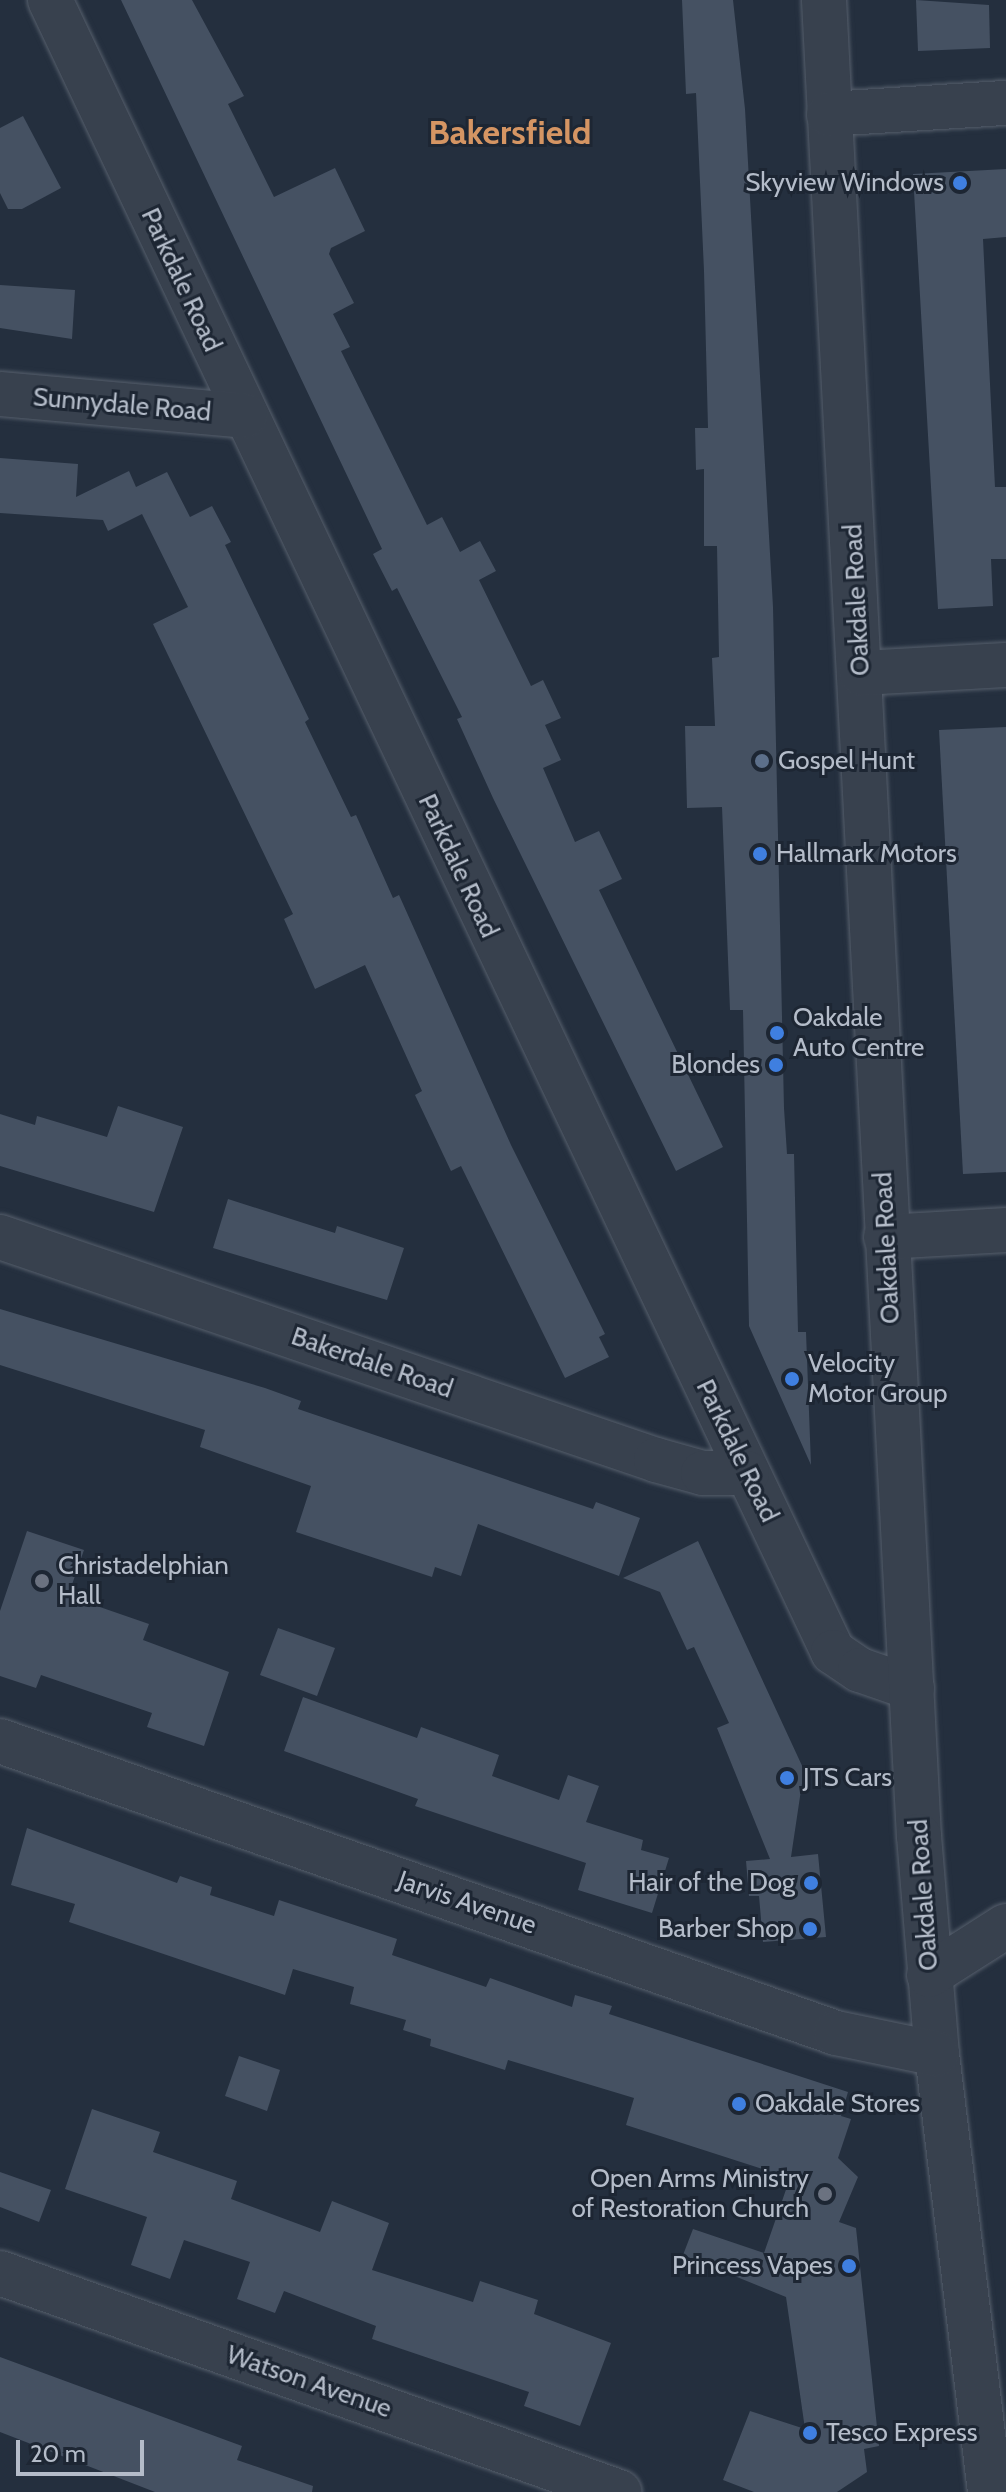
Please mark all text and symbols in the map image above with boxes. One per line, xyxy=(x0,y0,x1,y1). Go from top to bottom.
district label: Bakersfield xyxy=(429,113,591,153)
place label: Skyview Windows xyxy=(745,167,944,199)
marker: Skyview Windows xyxy=(951,174,969,192)
street label: Parkdale Road xyxy=(134,203,228,357)
street label: Sunnydale Road xyxy=(32,382,212,428)
street label: Oakdale Road xyxy=(837,523,877,677)
place label: Gospel Hunt xyxy=(778,745,915,777)
marker: Gospel Hunt xyxy=(753,752,771,770)
street label: Parkdale Road xyxy=(411,789,505,943)
place label: Hallmark Motors xyxy=(776,838,957,870)
marker: Hallmark Motors xyxy=(751,845,769,863)
place label: Oakdale Auto Centre xyxy=(793,1002,924,1064)
marker: Oakdale Auto Centre xyxy=(768,1024,786,1042)
place label: Blondes xyxy=(671,1049,760,1081)
marker: Blondes xyxy=(767,1056,785,1074)
street label: Oakdale Road xyxy=(867,1171,907,1325)
street label: Bakerdale Road xyxy=(287,1321,457,1405)
place label: Velocity Motor Group xyxy=(808,1348,948,1410)
marker: Velocity Motor Group xyxy=(783,1370,801,1388)
street label: Parkdale Road xyxy=(689,1375,785,1527)
place label: Christadelphian Hall xyxy=(58,1550,229,1612)
marker: Christadelphian Hall xyxy=(33,1572,51,1590)
place label: JTS Cars xyxy=(803,1762,892,1794)
marker: JTS Cars xyxy=(778,1769,796,1787)
street label: Oakdale Road xyxy=(903,1818,945,1972)
street label: Jarvis Avenue xyxy=(394,1865,540,1941)
place label: Hair of the Dog xyxy=(628,1867,795,1899)
marker: Hair of the Dog xyxy=(802,1874,820,1892)
place label: Barber Shop xyxy=(658,1913,794,1945)
marker: Barber Shop xyxy=(801,1920,819,1938)
place label: Oakdale Stores xyxy=(755,2088,920,2120)
marker: Oakdale Stores xyxy=(730,2095,748,2113)
place label: Open Arms Ministry of Restoration Church xyxy=(571,2163,809,2224)
marker: Open Arms Ministry of Restoration Church xyxy=(816,2185,834,2203)
place label: Princess Vapes xyxy=(672,2250,833,2282)
marker: Princess Vapes xyxy=(840,2257,858,2275)
street label: Watson Avenue xyxy=(222,2339,396,2425)
place label: Tesco Express xyxy=(826,2417,978,2449)
scale bar xyxy=(20,2424,148,2474)
marker: Tesco Express xyxy=(801,2424,819,2442)
text: 20 m xyxy=(30,2439,86,2468)

